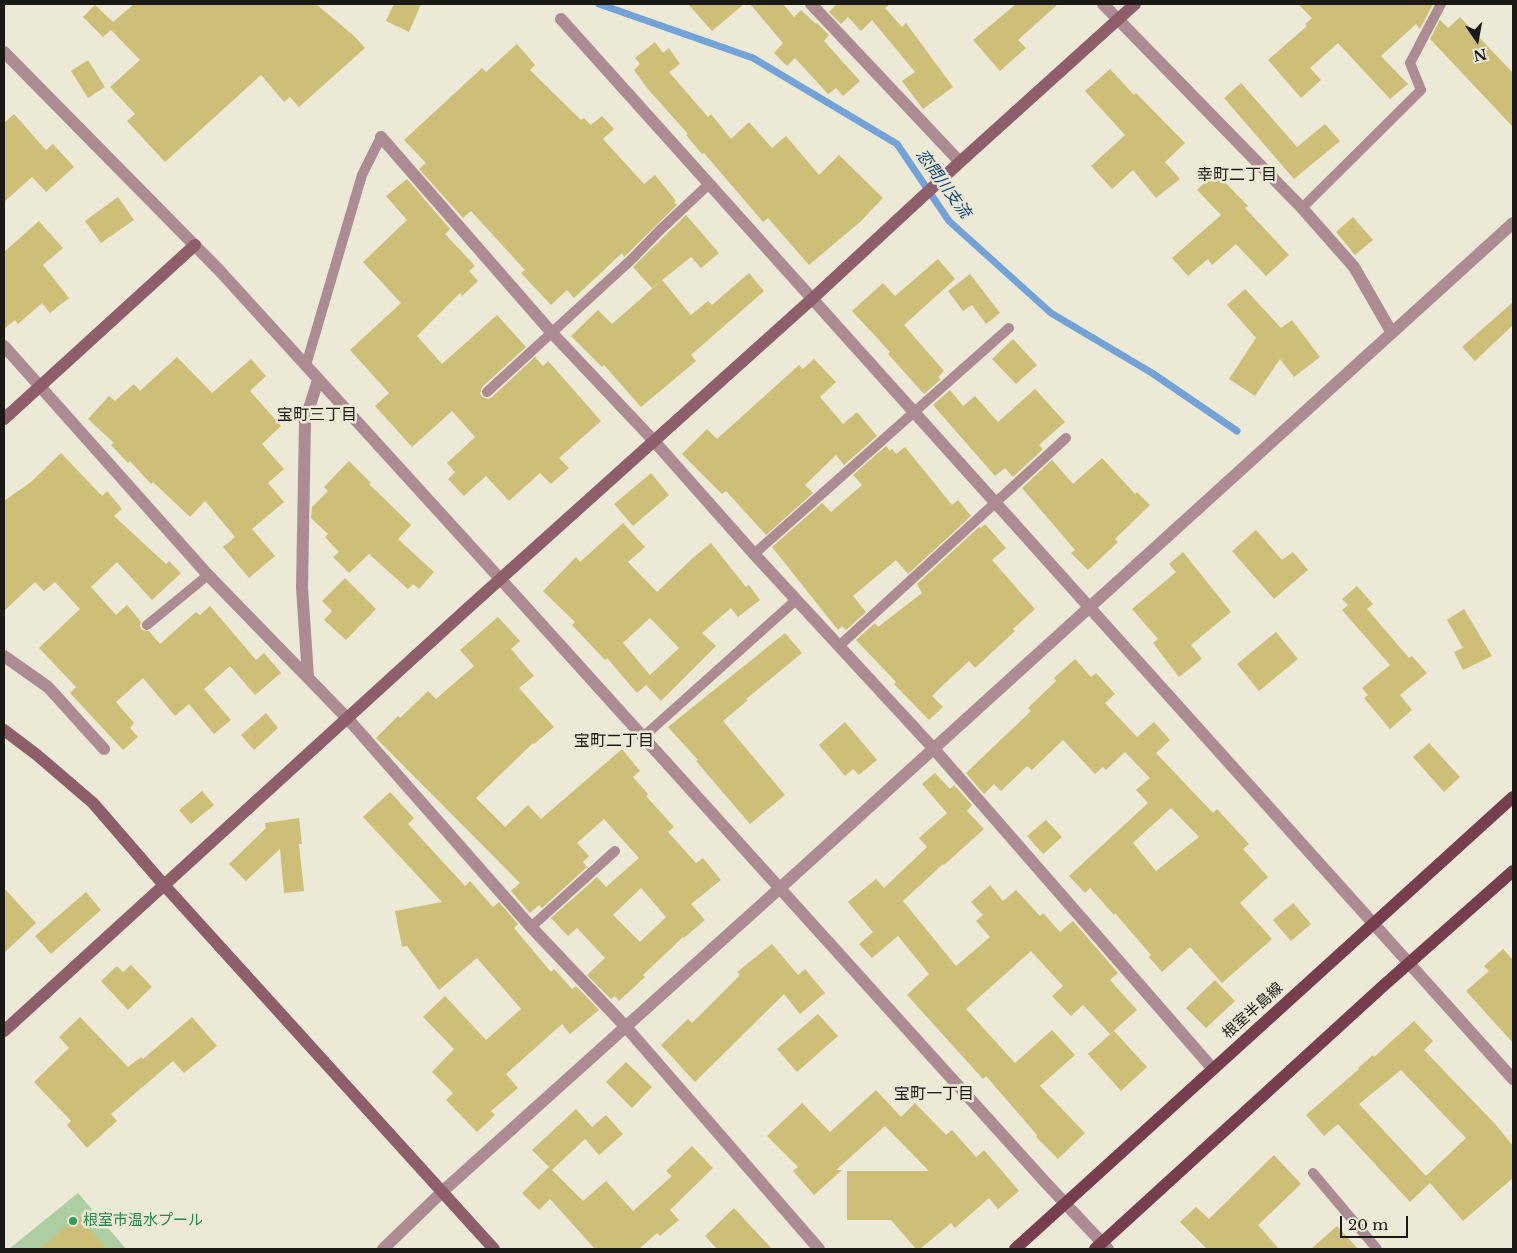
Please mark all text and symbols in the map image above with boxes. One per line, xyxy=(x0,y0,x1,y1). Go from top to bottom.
north arrow xyxy=(1452,15,1502,65)
text: N xyxy=(1472,44,1488,65)
water label: 恋問川支流 xyxy=(912,146,974,222)
district label: 幸町二丁目 xyxy=(1197,165,1277,185)
district label: 宝町三丁目 xyxy=(277,405,357,425)
district label: 宝町二丁目 xyxy=(574,731,654,751)
street label: 根室半島線 xyxy=(1219,979,1287,1043)
district label: 宝町一丁目 xyxy=(894,1084,974,1104)
scale bar xyxy=(1342,1206,1410,1238)
place label: 根室市温水プール xyxy=(83,1212,203,1230)
marker: 根室市温水プール xyxy=(67,1215,79,1227)
text: 20 m xyxy=(1348,1215,1388,1234)

